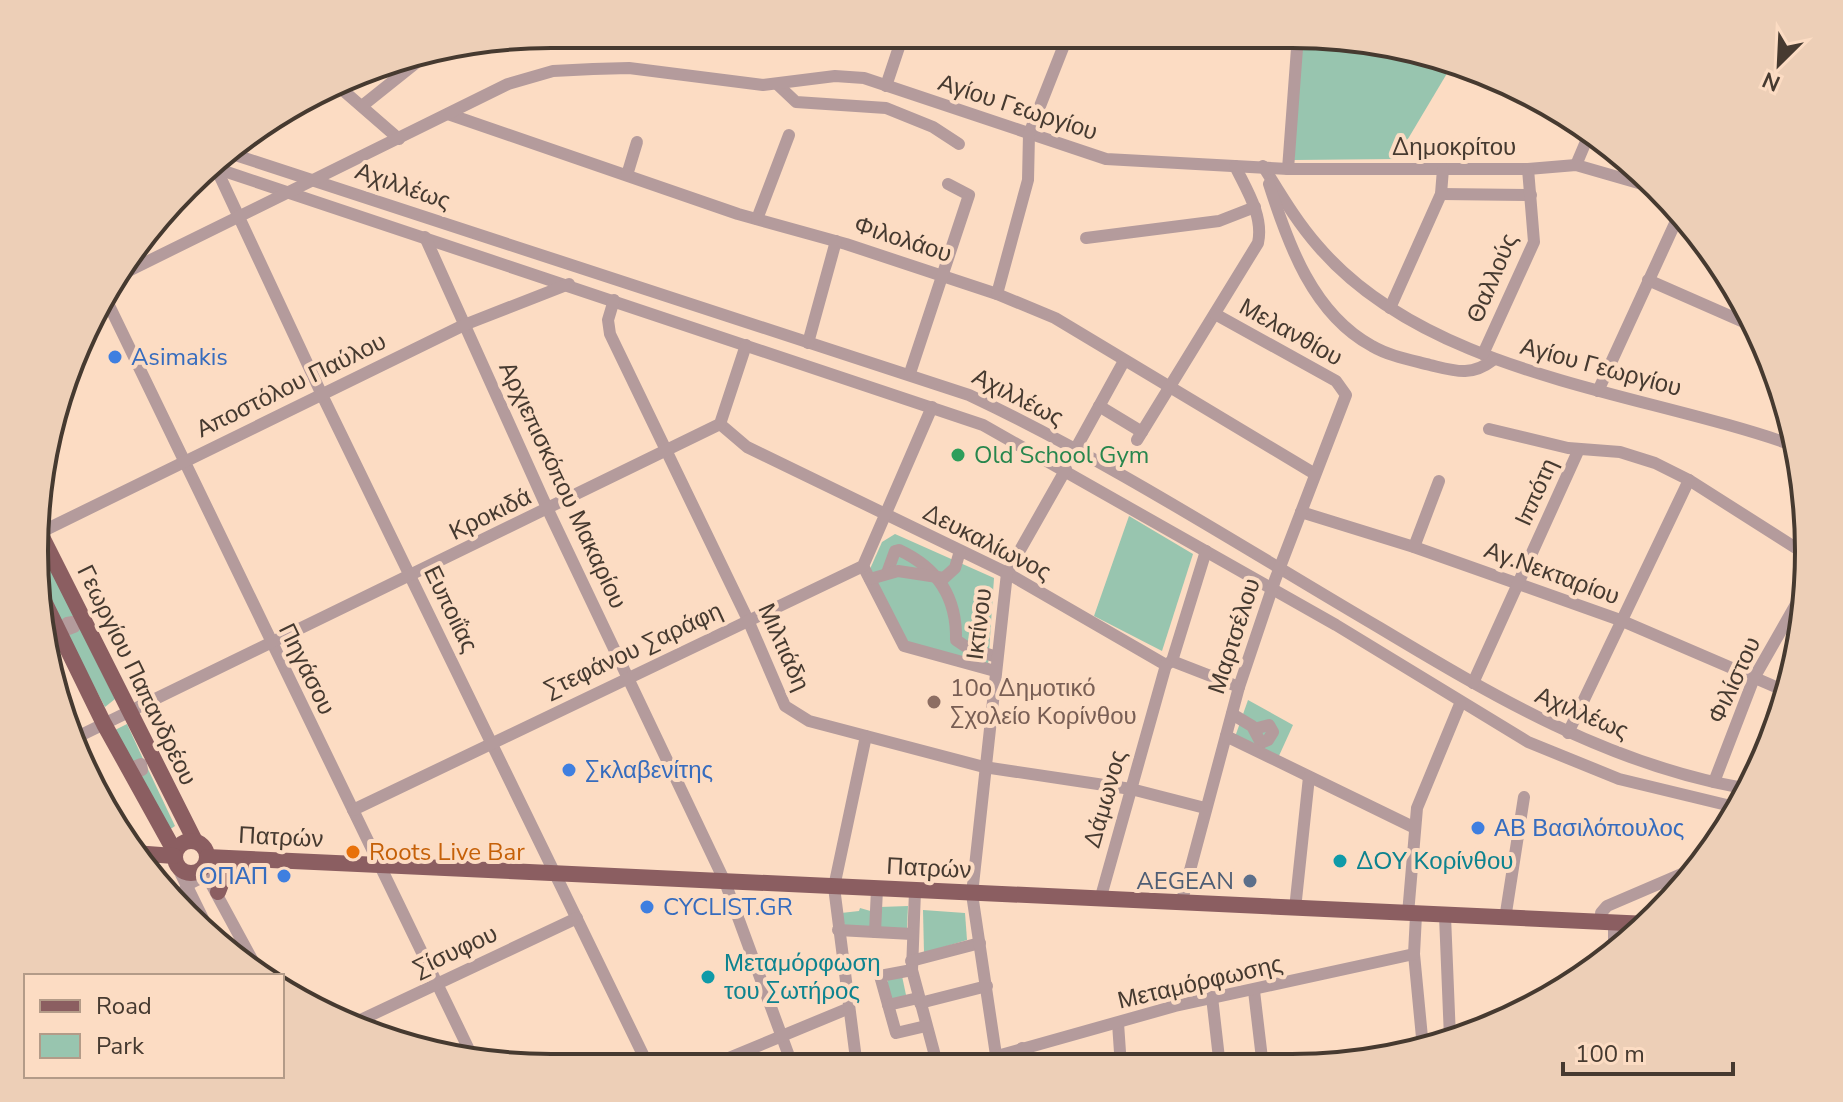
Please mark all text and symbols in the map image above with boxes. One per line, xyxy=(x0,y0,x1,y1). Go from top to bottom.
north arrow xyxy=(1739,24,1819,104)
text: N xyxy=(1758,64,1785,98)
street label: Αγίου Γεωργίου xyxy=(934,66,1102,148)
street label: Δημοκρίτου xyxy=(1392,131,1516,163)
street label: Αχιλλέως xyxy=(351,155,455,217)
street label: Φιλολάου xyxy=(850,208,956,270)
street label: Θαλλούς xyxy=(1459,228,1525,328)
street label: Μελανθίου xyxy=(1234,291,1348,373)
street label: Αποστόλου Παύλου xyxy=(191,325,391,445)
street label: Αγίου Γεωργίου xyxy=(1517,330,1685,404)
place label: Asimakis xyxy=(131,341,228,373)
marker: Asimakis xyxy=(106,348,124,366)
street label: Αρχιεπισκόπου Μακαρίου xyxy=(492,356,634,614)
street label: Αχιλλέως xyxy=(967,360,1069,434)
place label: Old School Gym xyxy=(974,439,1149,471)
marker: Old School Gym xyxy=(949,446,967,464)
street label: Ιππότη xyxy=(1507,453,1565,531)
street label: Κροκιδά xyxy=(444,480,536,548)
street label: Δευκαλίωνος xyxy=(917,496,1057,588)
street label: Αγ.Νεκταρίου xyxy=(1480,534,1624,612)
street label: Γεωργίου Παπανδρέου xyxy=(70,559,204,791)
street label: Ευποιΐας xyxy=(416,560,486,658)
street label: Μαρτσέλου xyxy=(1200,574,1268,698)
street label: Ικτίνου xyxy=(959,586,999,662)
street label: Στεφάνου Σαράφη xyxy=(539,595,727,705)
street label: Μιλτιάδη xyxy=(751,598,817,696)
street label: Πηγάσου xyxy=(271,618,343,720)
street label: Φιλίστου xyxy=(1700,631,1768,729)
place label: 10ο Δημοτικό Σχολείο Κορίνθου xyxy=(950,672,1137,732)
street label: Αχιλλέως xyxy=(1530,679,1634,747)
marker: 10ο Δημοτικό Σχολείο Κορίνθου xyxy=(925,693,943,711)
street label: Δάμωνος xyxy=(1076,746,1134,852)
place label: Σκλαβενίτης xyxy=(585,754,713,786)
marker: Σκλαβενίτης xyxy=(560,761,578,779)
place label: ΑΒ Βασιλόπουλος xyxy=(1494,812,1684,844)
street label: Πατρών xyxy=(238,819,324,855)
marker: ΑΒ Βασιλόπουλος xyxy=(1469,819,1487,837)
place label: Roots Live Bar xyxy=(369,836,525,868)
marker: Roots Live Bar xyxy=(344,843,362,861)
place label: ΔΟΥ Κορίνθου xyxy=(1356,845,1513,877)
street label: Πατρών xyxy=(886,850,972,886)
marker: ΔΟΥ Κορίνθου xyxy=(1331,852,1349,870)
place label: ΟΠΑΠ xyxy=(199,860,268,892)
place label: AEGEAN xyxy=(1136,865,1234,897)
marker: ΟΠΑΠ xyxy=(275,867,293,885)
marker: AEGEAN xyxy=(1241,872,1259,890)
place label: CYCLIST.GR xyxy=(663,891,793,923)
marker: CYCLIST.GR xyxy=(638,898,656,916)
street label: Σίσυφου xyxy=(408,918,502,984)
place label: Μεταμόρφωση του Σωτήρος xyxy=(724,947,881,1007)
street label: Μεταμόρφωσης xyxy=(1114,947,1286,1017)
marker: Μεταμόρφωση του Σωτήρος xyxy=(699,968,717,986)
legend xyxy=(24,974,284,1078)
text: Road xyxy=(96,990,152,1022)
scale bar xyxy=(1563,1026,1733,1076)
text: Park xyxy=(96,1030,145,1062)
text: 100 m xyxy=(1575,1038,1645,1070)

